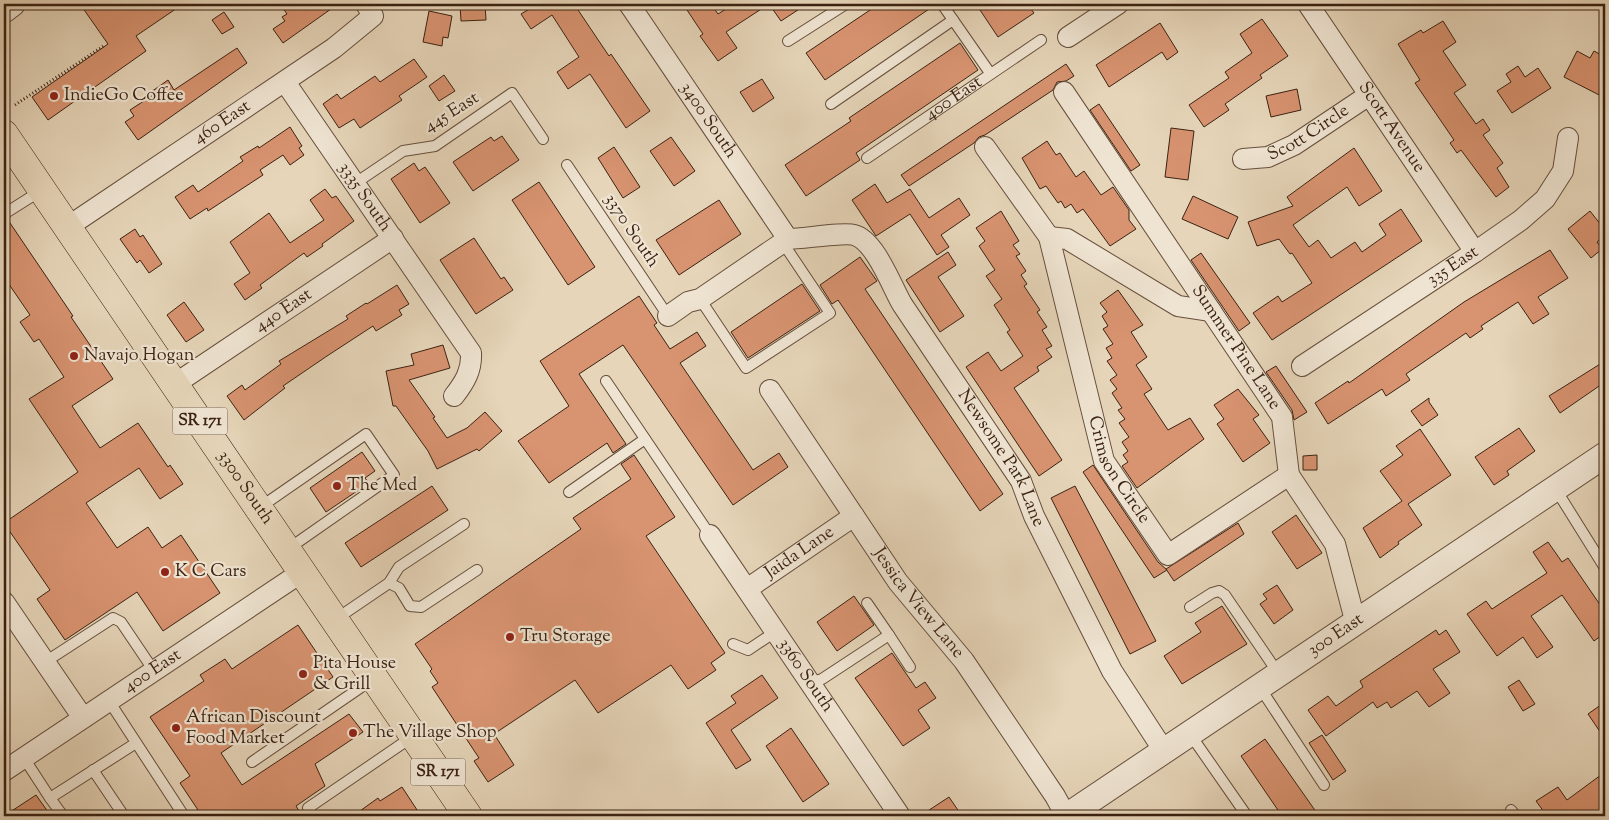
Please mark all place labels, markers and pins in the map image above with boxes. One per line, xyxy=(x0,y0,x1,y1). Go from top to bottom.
place label: IndieGo Coffee xyxy=(64,83,184,109)
marker: IndieGo Coffee xyxy=(48,90,60,102)
place label: Navajo Hogan xyxy=(84,343,195,369)
marker: Navajo Hogan xyxy=(68,350,80,362)
place label: The Med xyxy=(347,473,417,499)
marker: The Med xyxy=(331,480,343,492)
place label: K C Cars xyxy=(175,559,246,585)
marker: K C Cars xyxy=(159,566,171,578)
place label: Tru Storage xyxy=(520,624,611,650)
marker: Tru Storage xyxy=(504,631,516,643)
place label: Pita House & Grill xyxy=(313,651,396,698)
marker: Pita House & Grill xyxy=(297,668,309,680)
place label: African Discount Food Market xyxy=(186,705,321,752)
place label: The Village Shop xyxy=(363,720,497,746)
marker: African Discount Food Market xyxy=(170,722,182,734)
marker: The Village Shop xyxy=(347,727,359,739)

